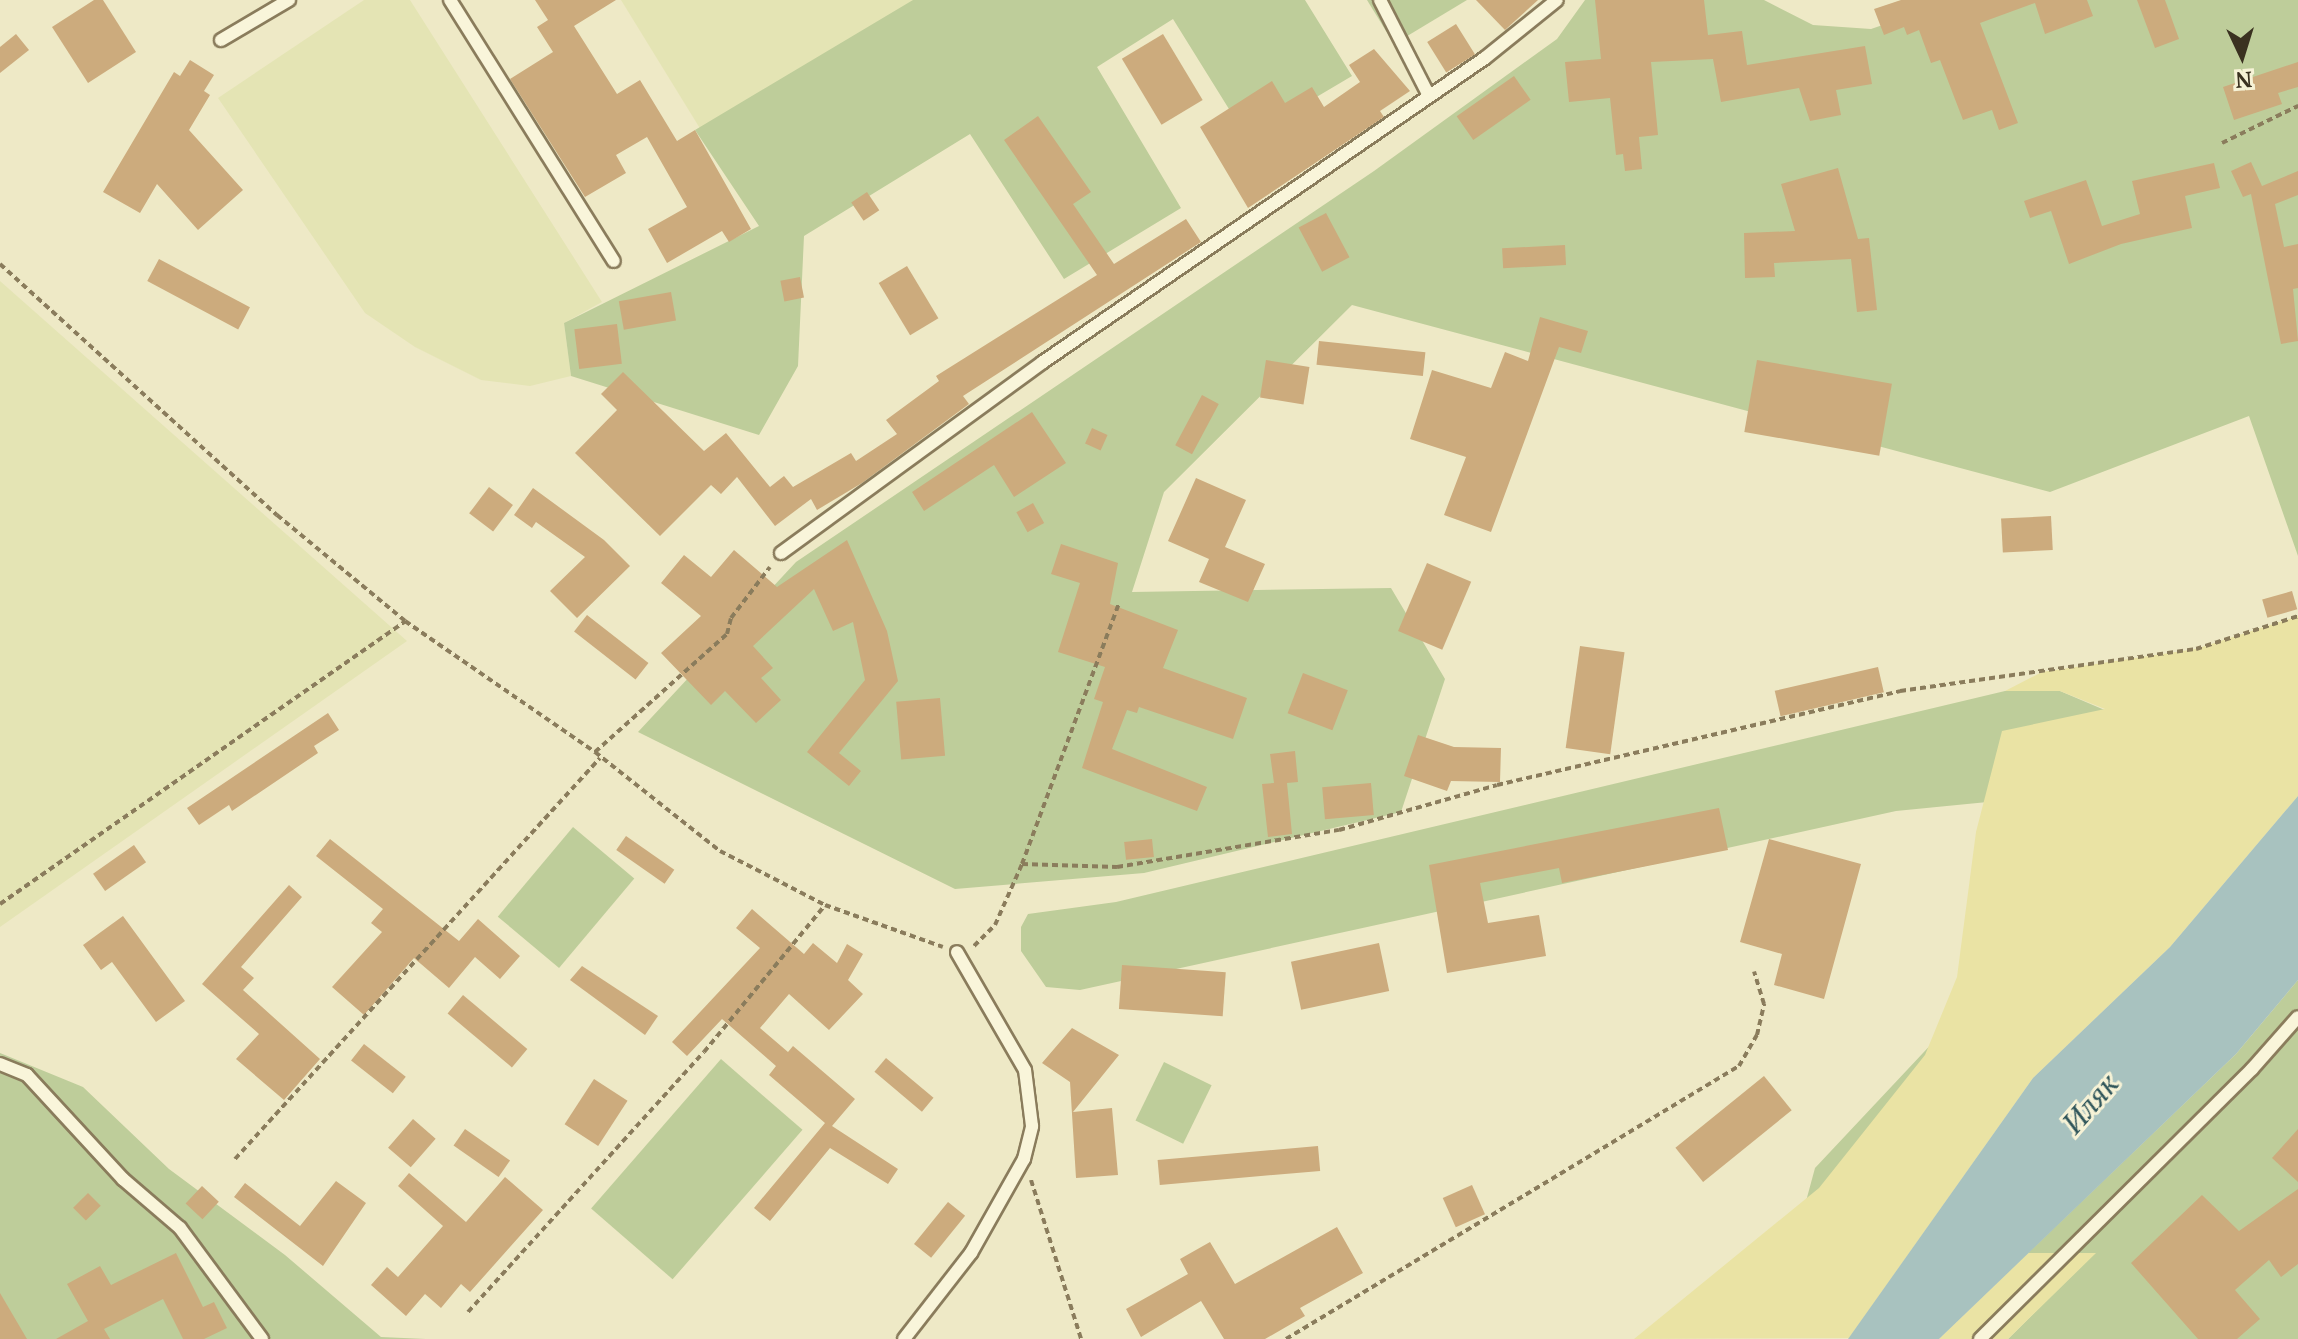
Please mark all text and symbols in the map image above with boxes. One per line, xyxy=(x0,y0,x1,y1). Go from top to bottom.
north arrow xyxy=(2202,16,2282,96)
text: N xyxy=(2234,65,2253,95)
water label: Иляк xyxy=(2054,1066,2126,1140)

